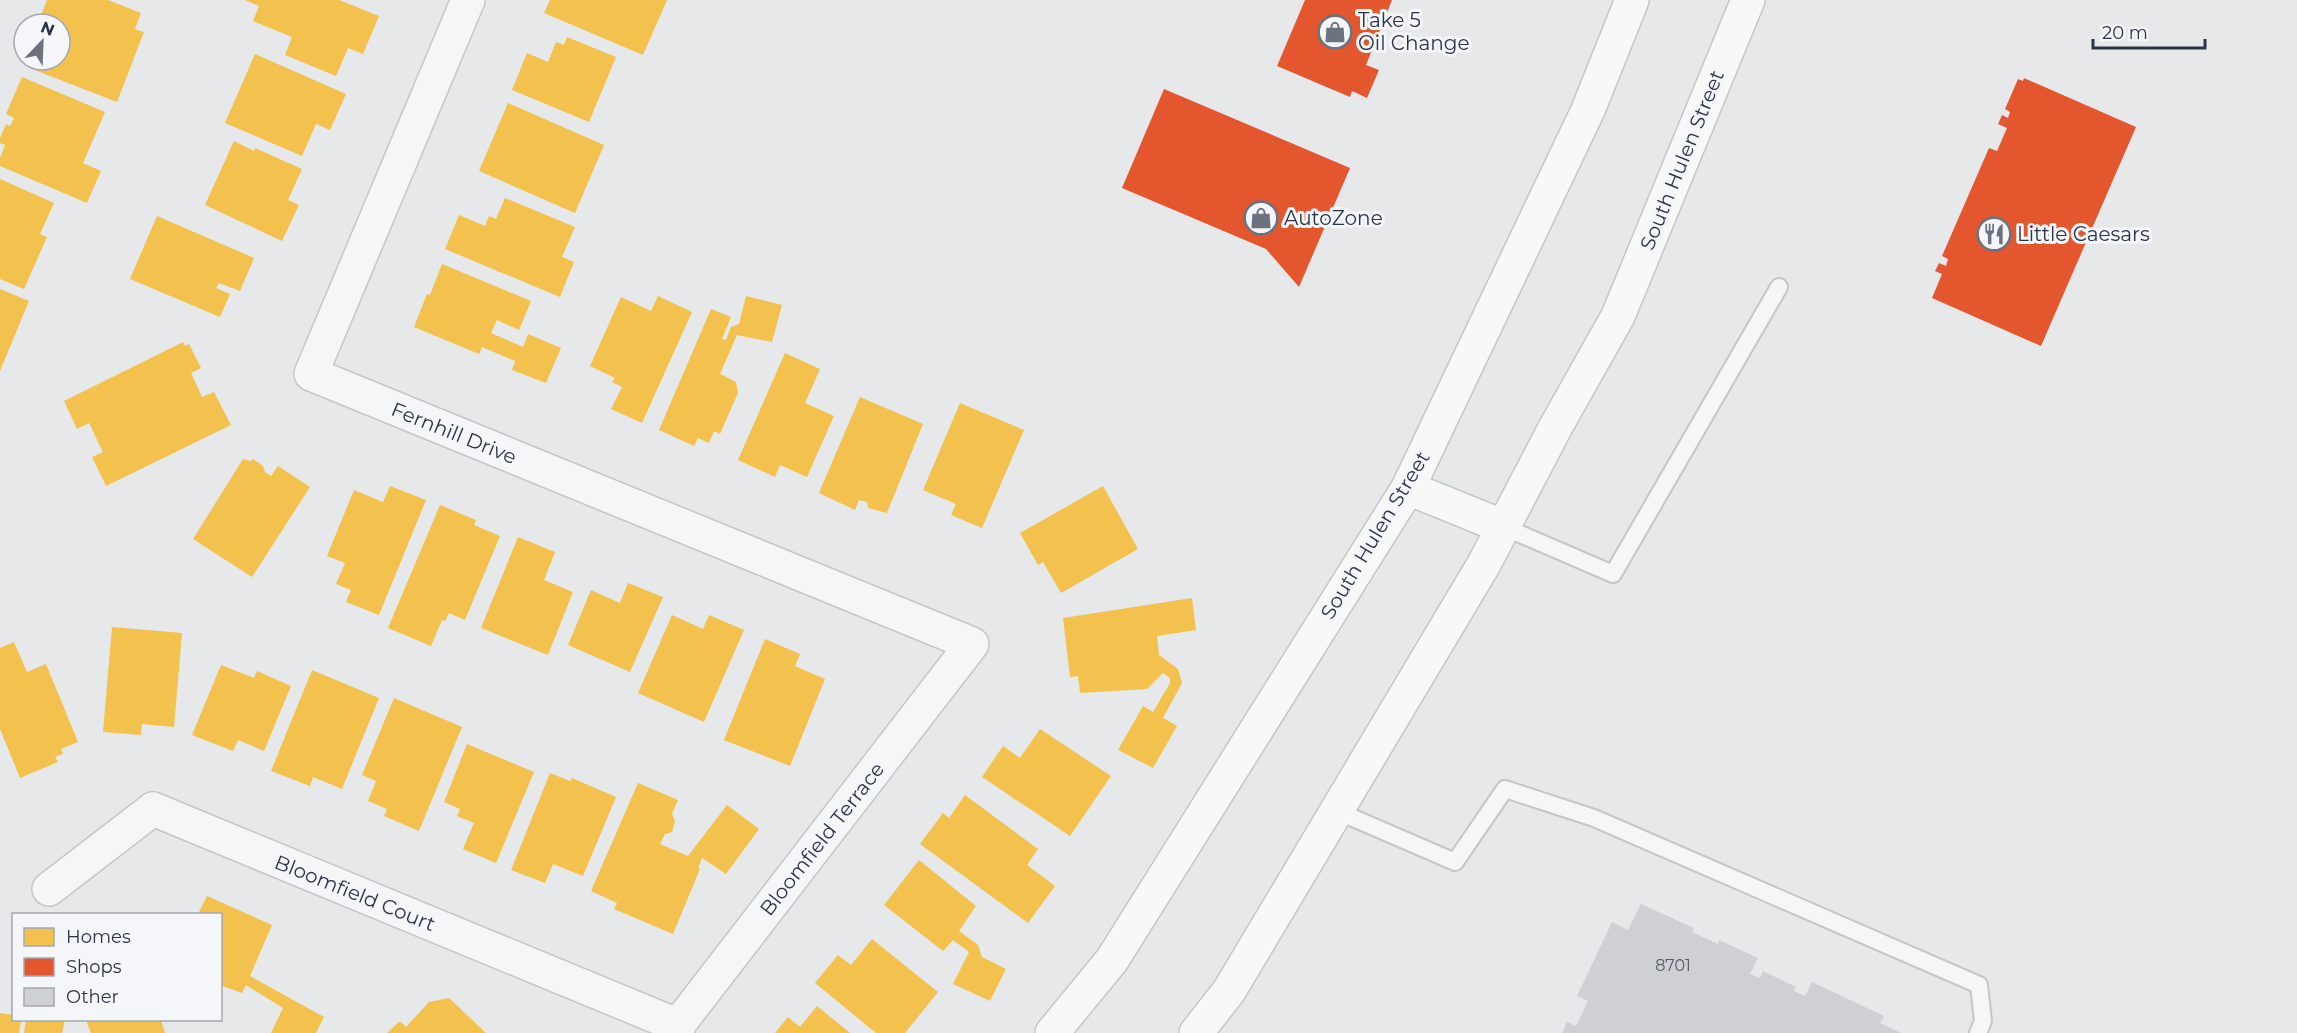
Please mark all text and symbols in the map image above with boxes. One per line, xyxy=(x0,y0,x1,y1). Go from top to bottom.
place label: Take 5 Oil Change xyxy=(1358,8,1470,55)
north arrow xyxy=(12,12,72,72)
scale bar xyxy=(2093,12,2206,50)
shop icon: Take 5 Oil Change xyxy=(1317,14,1353,50)
text: N xyxy=(38,17,57,40)
text: 20 m xyxy=(2102,22,2148,44)
street label: South Hulen Street xyxy=(1635,67,1729,253)
shop icon: AutoZone xyxy=(1243,200,1279,236)
place label: AutoZone xyxy=(1284,206,1383,230)
restaurant icon: Little Caesars xyxy=(1976,216,2012,252)
place label: Little Caesars xyxy=(2017,222,2150,246)
street label: Fernhill Drive xyxy=(388,397,520,469)
street label: South Hulen Street xyxy=(1315,447,1435,623)
street label: Bloomfield Terrace xyxy=(755,758,889,920)
street label: Bloomfield Court xyxy=(271,850,439,936)
legend xyxy=(12,913,222,1021)
text: Homes xyxy=(66,926,131,948)
text: Shops xyxy=(66,956,122,978)
house number: 8701 xyxy=(1655,956,1691,975)
text: Other xyxy=(66,986,119,1008)

